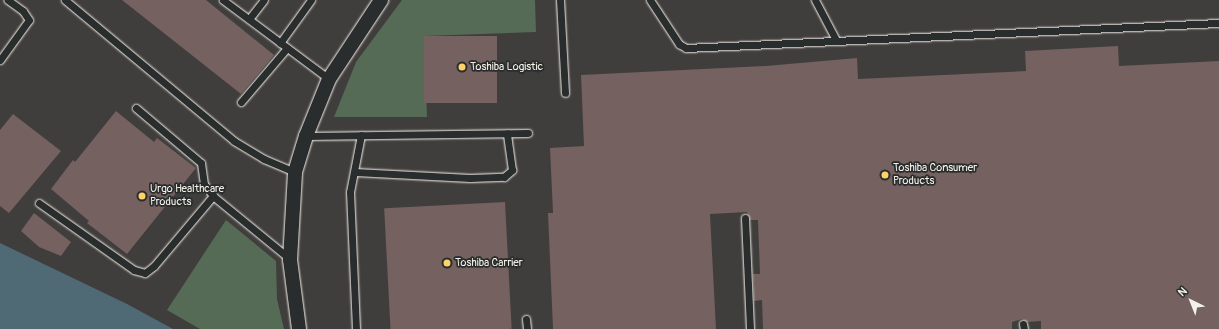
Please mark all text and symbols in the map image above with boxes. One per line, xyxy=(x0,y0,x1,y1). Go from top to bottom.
place label: Toshiba Logistic xyxy=(470,60,543,74)
marker: Toshiba Logistic xyxy=(457,62,467,72)
place label: Toshiba Consumer Products xyxy=(893,162,977,188)
marker: Toshiba Consumer Products xyxy=(880,170,890,180)
place label: Urgo Healthcare Products xyxy=(150,183,224,209)
marker: Urgo Healthcare Products xyxy=(137,191,147,201)
place label: Toshiba Carrier xyxy=(455,256,523,270)
marker: Toshiba Carrier xyxy=(442,258,452,268)
north arrow xyxy=(1171,281,1211,321)
text: N xyxy=(1175,285,1190,299)

